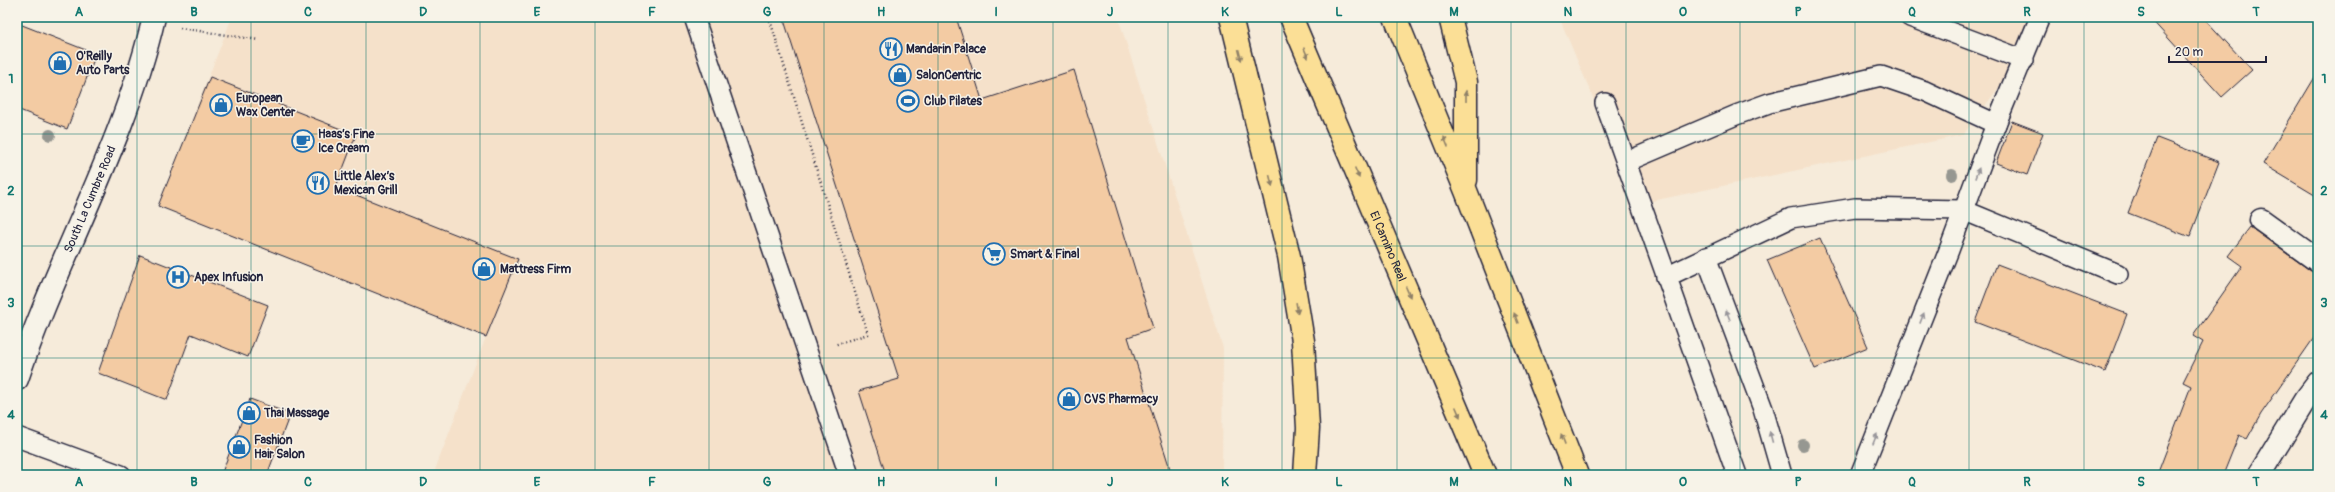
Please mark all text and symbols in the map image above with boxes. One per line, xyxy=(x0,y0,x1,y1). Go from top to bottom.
text: A xyxy=(75,4,84,20)
text: B xyxy=(190,4,198,20)
text: C xyxy=(304,4,312,20)
text: D xyxy=(419,4,427,20)
text: E xyxy=(534,4,541,20)
text: F xyxy=(648,4,656,20)
text: G xyxy=(763,4,772,20)
text: H xyxy=(877,4,885,20)
text: I xyxy=(994,4,998,20)
text: J xyxy=(1107,4,1113,20)
text: K xyxy=(1221,4,1229,20)
text: L xyxy=(1335,4,1343,20)
text: M xyxy=(1449,4,1459,20)
text: N xyxy=(1564,4,1573,20)
text: O xyxy=(1679,4,1688,20)
text: P xyxy=(1794,4,1802,20)
text: Q xyxy=(1908,4,1916,20)
text: R xyxy=(2023,4,2031,20)
text: S xyxy=(2137,4,2145,20)
text: T xyxy=(2251,4,2260,20)
restaurant icon: Mandarin Palace xyxy=(878,36,904,62)
scale bar xyxy=(2169,38,2266,64)
place label: Mandarin Palace xyxy=(906,42,987,57)
text: 20 m xyxy=(2175,45,2204,60)
one-way arrow xyxy=(1304,47,1310,59)
place label: O'Reilly Auto Parts xyxy=(76,49,130,78)
one-way arrow xyxy=(1237,49,1243,61)
shop icon: O'Reilly Auto Parts xyxy=(47,50,73,76)
shop icon: SalonCentric xyxy=(887,62,913,88)
place label: SalonCentric xyxy=(916,68,982,83)
text: 1 xyxy=(8,71,14,87)
text: 1 xyxy=(2321,71,2327,87)
sports icon: Club Pilates xyxy=(895,88,921,114)
one-way arrow xyxy=(1463,89,1469,102)
place label: European Wax Center xyxy=(236,91,296,120)
shop icon: European Wax Center xyxy=(208,92,234,118)
place label: Club Pilates xyxy=(924,94,982,109)
place label: Haas’s Fine Ice Cream xyxy=(318,127,376,156)
cafe icon: Haas’s Fine Ice Cream xyxy=(290,128,316,154)
one-way arrow xyxy=(1443,136,1449,147)
street label: South La Cumbre Road xyxy=(60,143,119,255)
one-way arrow xyxy=(1354,167,1360,178)
one-way arrow xyxy=(1974,167,1980,179)
place label: Little Alex’s Mexican Grill xyxy=(334,169,398,198)
restaurant icon: Little Alex’s Mexican Grill xyxy=(305,170,331,196)
one-way arrow xyxy=(1268,175,1274,187)
text: 2 xyxy=(7,183,15,199)
text: 2 xyxy=(2320,183,2328,199)
street label: El Camino Real xyxy=(1367,209,1410,284)
supermarket icon: Smart & Final xyxy=(981,241,1007,267)
place label: Smart & Final xyxy=(1010,247,1080,262)
shop icon: Mattress Firm xyxy=(471,256,497,282)
place label: Mattress Firm xyxy=(500,262,571,277)
hospital icon: Apex Infusion xyxy=(165,264,191,290)
place label: Apex Infusion xyxy=(194,270,263,285)
one-way arrow xyxy=(1405,287,1411,299)
text: 3 xyxy=(7,295,15,311)
text: 3 xyxy=(2320,295,2328,311)
one-way arrow xyxy=(1294,302,1300,315)
one-way arrow xyxy=(1724,309,1730,321)
one-way arrow xyxy=(1512,311,1518,323)
one-way arrow xyxy=(1920,312,1926,324)
shop icon: CVS Pharmacy xyxy=(1056,386,1082,412)
place label: CVS Pharmacy xyxy=(1084,392,1159,407)
shop icon: Thai Massage xyxy=(236,400,262,426)
place label: Thai Massage xyxy=(263,406,330,421)
text: 4 xyxy=(7,407,15,423)
one-way arrow xyxy=(1455,407,1461,418)
text: 4 xyxy=(2320,407,2328,423)
one-way arrow xyxy=(1768,431,1774,443)
one-way arrow xyxy=(1872,432,1878,444)
place label: Fashion Hair Salon xyxy=(254,433,305,462)
one-way arrow xyxy=(1560,433,1566,444)
shop icon: Fashion Hair Salon xyxy=(226,434,252,460)
text: A xyxy=(75,474,84,490)
text: B xyxy=(190,474,198,490)
text: C xyxy=(304,474,312,490)
text: D xyxy=(419,474,427,490)
text: E xyxy=(534,474,541,490)
text: F xyxy=(648,474,656,490)
text: G xyxy=(763,474,772,490)
text: H xyxy=(877,474,885,490)
text: I xyxy=(994,474,998,490)
text: J xyxy=(1107,474,1113,490)
text: K xyxy=(1221,474,1229,490)
text: L xyxy=(1335,474,1343,490)
text: M xyxy=(1449,474,1459,490)
text: N xyxy=(1564,474,1573,490)
text: O xyxy=(1679,474,1688,490)
text: P xyxy=(1794,474,1802,490)
text: Q xyxy=(1908,474,1916,490)
text: R xyxy=(2023,474,2031,490)
text: S xyxy=(2137,474,2145,490)
text: T xyxy=(2251,474,2260,490)

